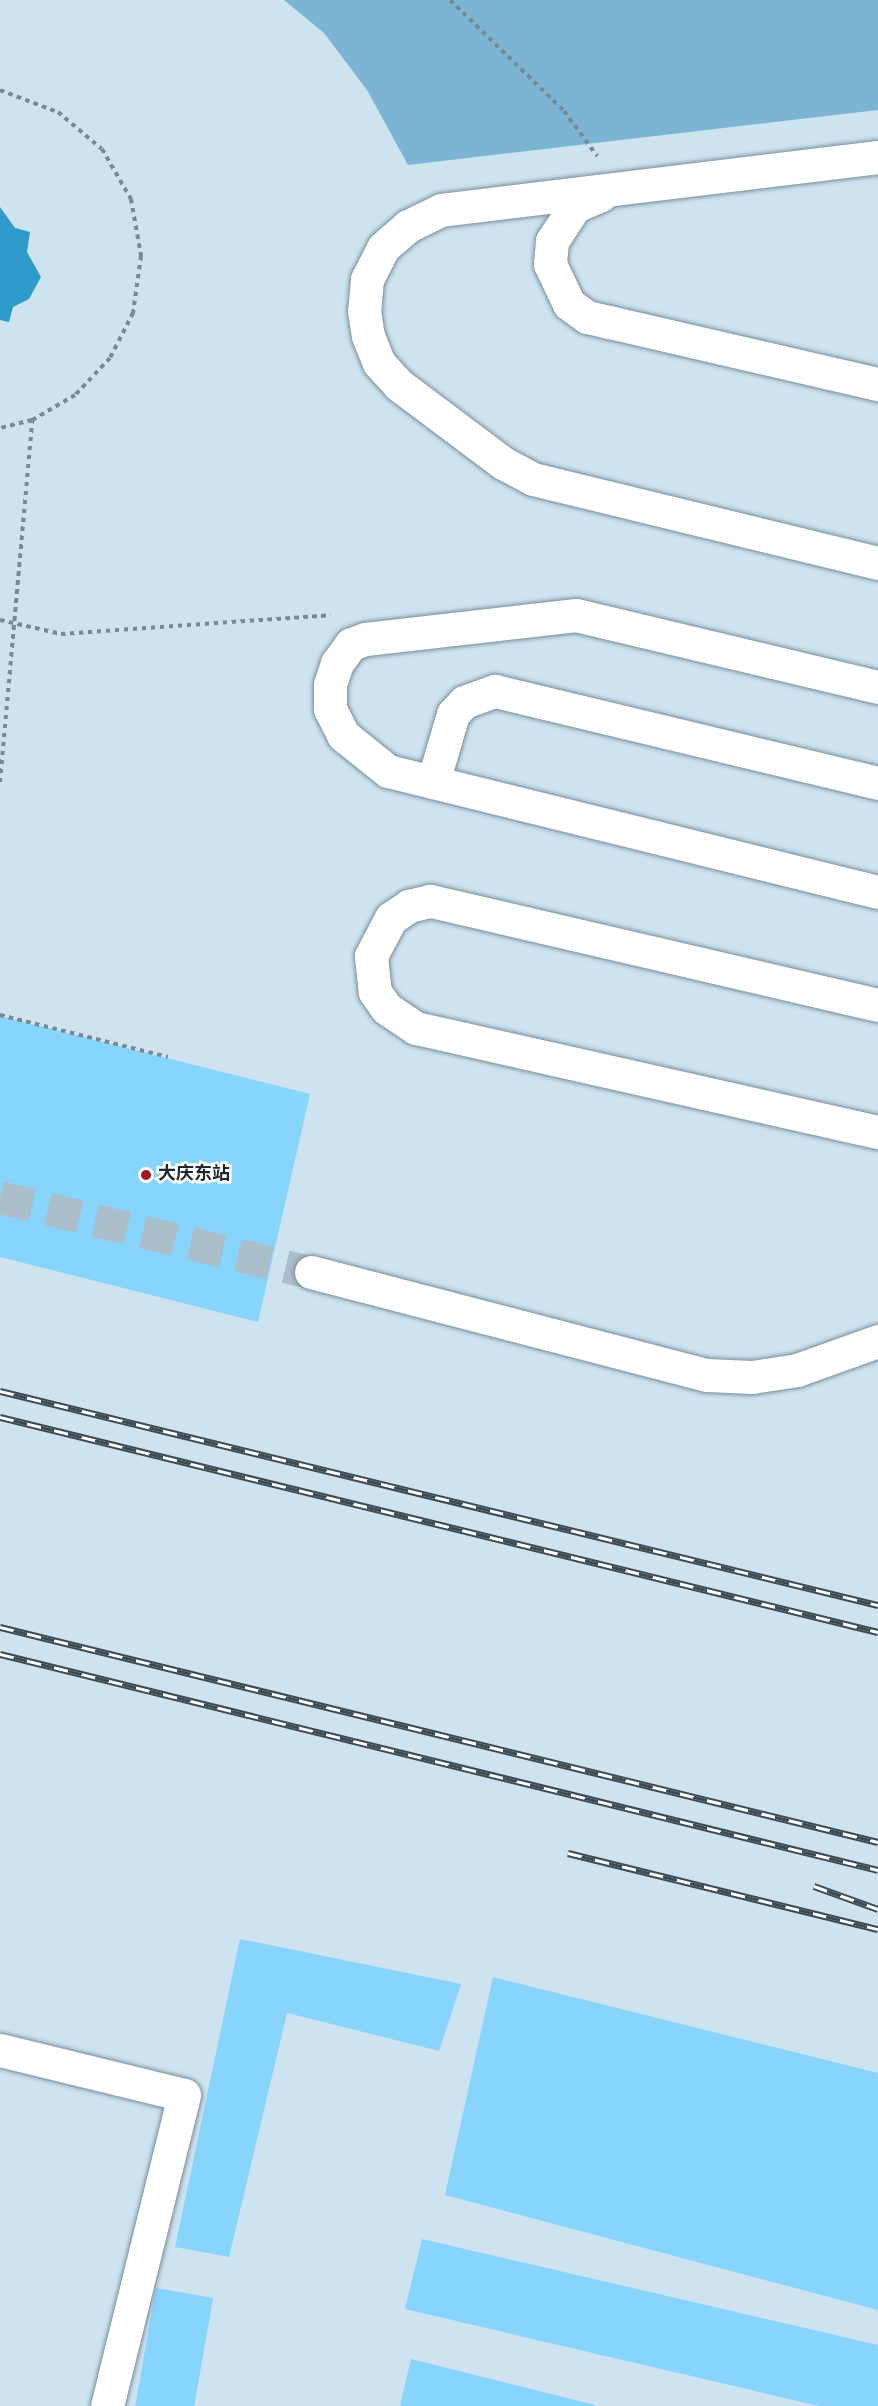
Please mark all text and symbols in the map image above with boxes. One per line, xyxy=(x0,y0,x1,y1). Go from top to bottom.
place label: 大庆东站 xyxy=(158,1164,230,1186)
marker: 大庆东站 xyxy=(139,1168,153,1182)

